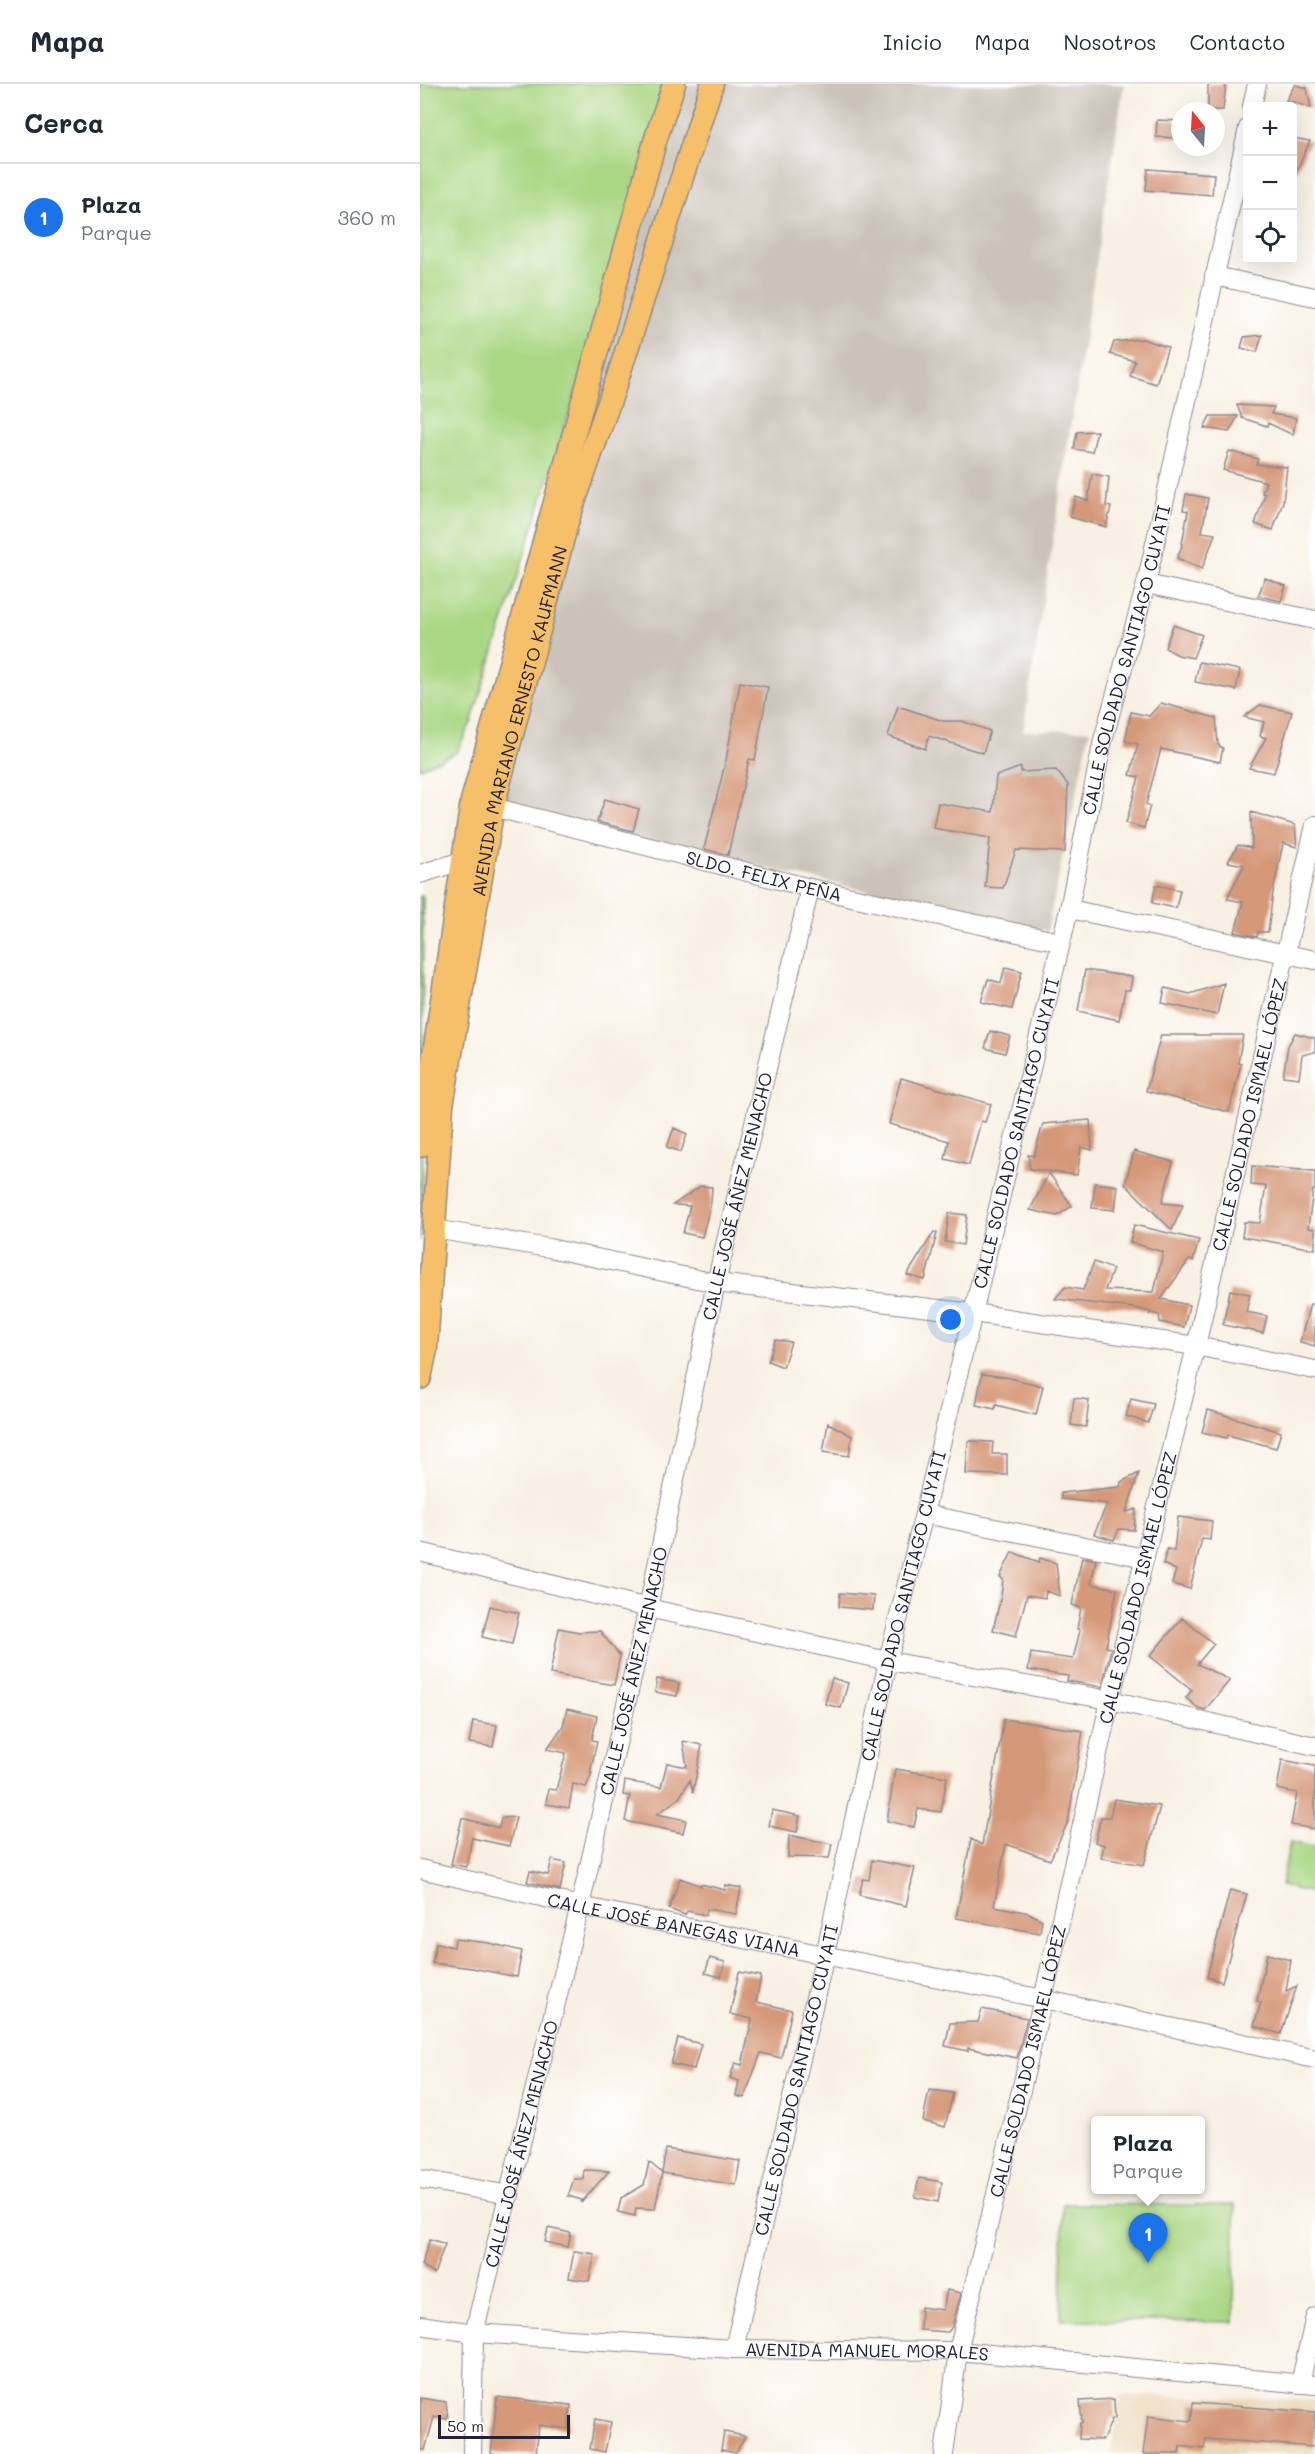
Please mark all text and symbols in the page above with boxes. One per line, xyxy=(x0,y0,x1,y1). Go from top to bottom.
text: Mapa xyxy=(30,23,105,59)
text: Inicio xyxy=(883,28,942,55)
text: Mapa xyxy=(975,28,1030,55)
text: Nosotros xyxy=(1063,28,1157,55)
text: Contacto xyxy=(1190,28,1285,55)
north arrow xyxy=(1171,102,1225,156)
map controls xyxy=(1243,102,1297,264)
button: + xyxy=(1243,102,1297,156)
text: Cerca xyxy=(24,106,104,140)
button: − xyxy=(1243,156,1297,210)
text: Plaza xyxy=(81,190,141,219)
text: 1 xyxy=(39,204,48,230)
text: 360 m xyxy=(338,204,396,230)
button: locate xyxy=(1243,210,1297,264)
text: Parque xyxy=(81,219,152,245)
street label: CALLE SOLDADO SANTIAGO CUYATI xyxy=(1076,503,1175,817)
street label: AVENIDA MARIANO ERNESTO KAUFMANN xyxy=(466,543,573,898)
street label: SLDO. FELIX PEÑA xyxy=(683,845,844,907)
street label: CALLE SOLDADO SANTIAGO CUYATI xyxy=(967,976,1064,1291)
street label: CALLE SOLDADO ISMAEL LÓPEZ xyxy=(1206,976,1292,1253)
street label: CALLE JOSÉ ÁÑEZ MENACHO xyxy=(697,1070,778,1322)
your location xyxy=(936,1305,965,1334)
street label: CALLE SOLDADO SANTIAGO CUYATI xyxy=(855,1448,951,1763)
street label: CALLE SOLDADO ISMAEL LÓPEZ xyxy=(1093,1449,1182,1726)
street label: CALLE JOSÉ ÁÑEZ MENACHO xyxy=(594,1544,673,1798)
street label: CALLE JOSÉ BANEGAS VIANA xyxy=(545,1887,802,1962)
street label: CALLE SOLDADO SANTIAGO CUYATI xyxy=(749,1922,843,2238)
street label: CALLE SOLDADO ISMAEL LÓPEZ xyxy=(984,1923,1071,2200)
street label: CALLE JOSÉ ÁÑEZ MENACHO xyxy=(479,2018,563,2270)
popup xyxy=(1091,2116,1205,2194)
text: Plaza xyxy=(1113,2128,1173,2157)
text: Parque xyxy=(1113,2157,1183,2183)
pin: 1 xyxy=(1128,2214,1168,2263)
street label: AVENIDA MANUEL MORALES xyxy=(745,2337,990,2366)
scale bar xyxy=(438,2412,570,2440)
text: 50 m xyxy=(447,2415,484,2436)

